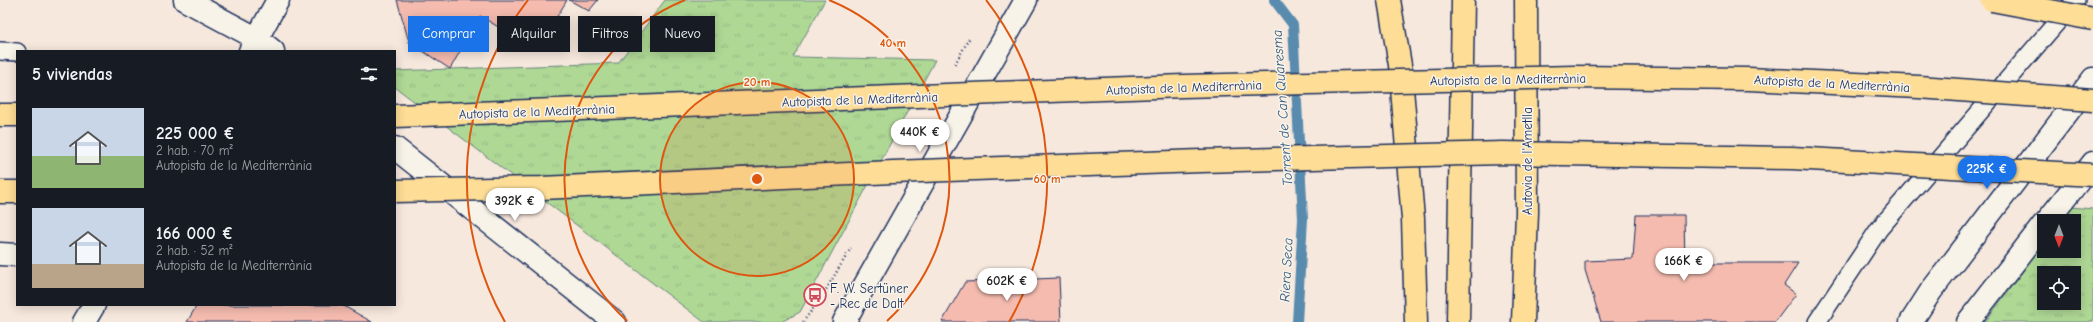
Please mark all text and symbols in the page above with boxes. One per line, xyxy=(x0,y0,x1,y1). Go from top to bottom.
chip: Comprar xyxy=(408,16,489,52)
chip: Alquilar xyxy=(497,16,570,52)
chip: Filtros xyxy=(578,16,642,52)
chip: Nuevo xyxy=(650,16,715,52)
water label: Torrent de Can Quaresma xyxy=(1269,29,1296,187)
text: 40 m xyxy=(880,36,906,50)
icon: filters xyxy=(358,63,380,85)
text: 5 viviendas xyxy=(32,65,112,84)
street label: Autopista de la Mediterrània xyxy=(1430,71,1586,88)
street label: Autopista de la Mediterrània xyxy=(1754,72,1910,95)
text: 20 m xyxy=(744,75,770,89)
street label: Autopista de la Mediterrània xyxy=(1106,77,1262,98)
street label: Autopista de la Mediterrània xyxy=(782,89,938,110)
street label: Autopista de la Mediterrània xyxy=(459,101,615,122)
street label: Autovia de l'Ametlla xyxy=(1520,107,1535,215)
pin: 440K € xyxy=(887,119,953,153)
icon: home xyxy=(64,124,112,172)
text: 225 000 € xyxy=(156,124,235,143)
text: 440K € xyxy=(900,124,940,139)
text: 2 hab. · 70 m² xyxy=(156,143,233,158)
pin: 225K € xyxy=(1954,156,2020,190)
text: Autopista de la Mediterrània xyxy=(156,158,312,173)
text: 225K € xyxy=(1967,161,2007,176)
centre of rings xyxy=(750,172,764,186)
text: 60 m xyxy=(1034,172,1060,186)
pin: 392K € xyxy=(482,188,548,222)
text: 392K € xyxy=(495,193,535,208)
north arrow xyxy=(2037,214,2081,258)
map controls xyxy=(2037,214,2081,310)
icon: home xyxy=(64,224,112,272)
text: 166 000 € xyxy=(156,224,233,243)
water label: Riera Seca xyxy=(1276,238,1297,303)
text: 2 hab. · 52 m² xyxy=(156,243,233,258)
pin: 166K € xyxy=(1651,248,1717,282)
text: 166K € xyxy=(1664,253,1704,268)
text: Autopista de la Mediterrània xyxy=(156,258,312,273)
button: locate xyxy=(2037,266,2081,310)
pin: 602K € xyxy=(974,268,1040,302)
text: 602K € xyxy=(986,273,1028,288)
place label: F. W. Sertüner - Rec de Dalt xyxy=(830,281,909,311)
bus stop icon: F. W. Sertüner - Rec de Dalt xyxy=(802,282,828,308)

